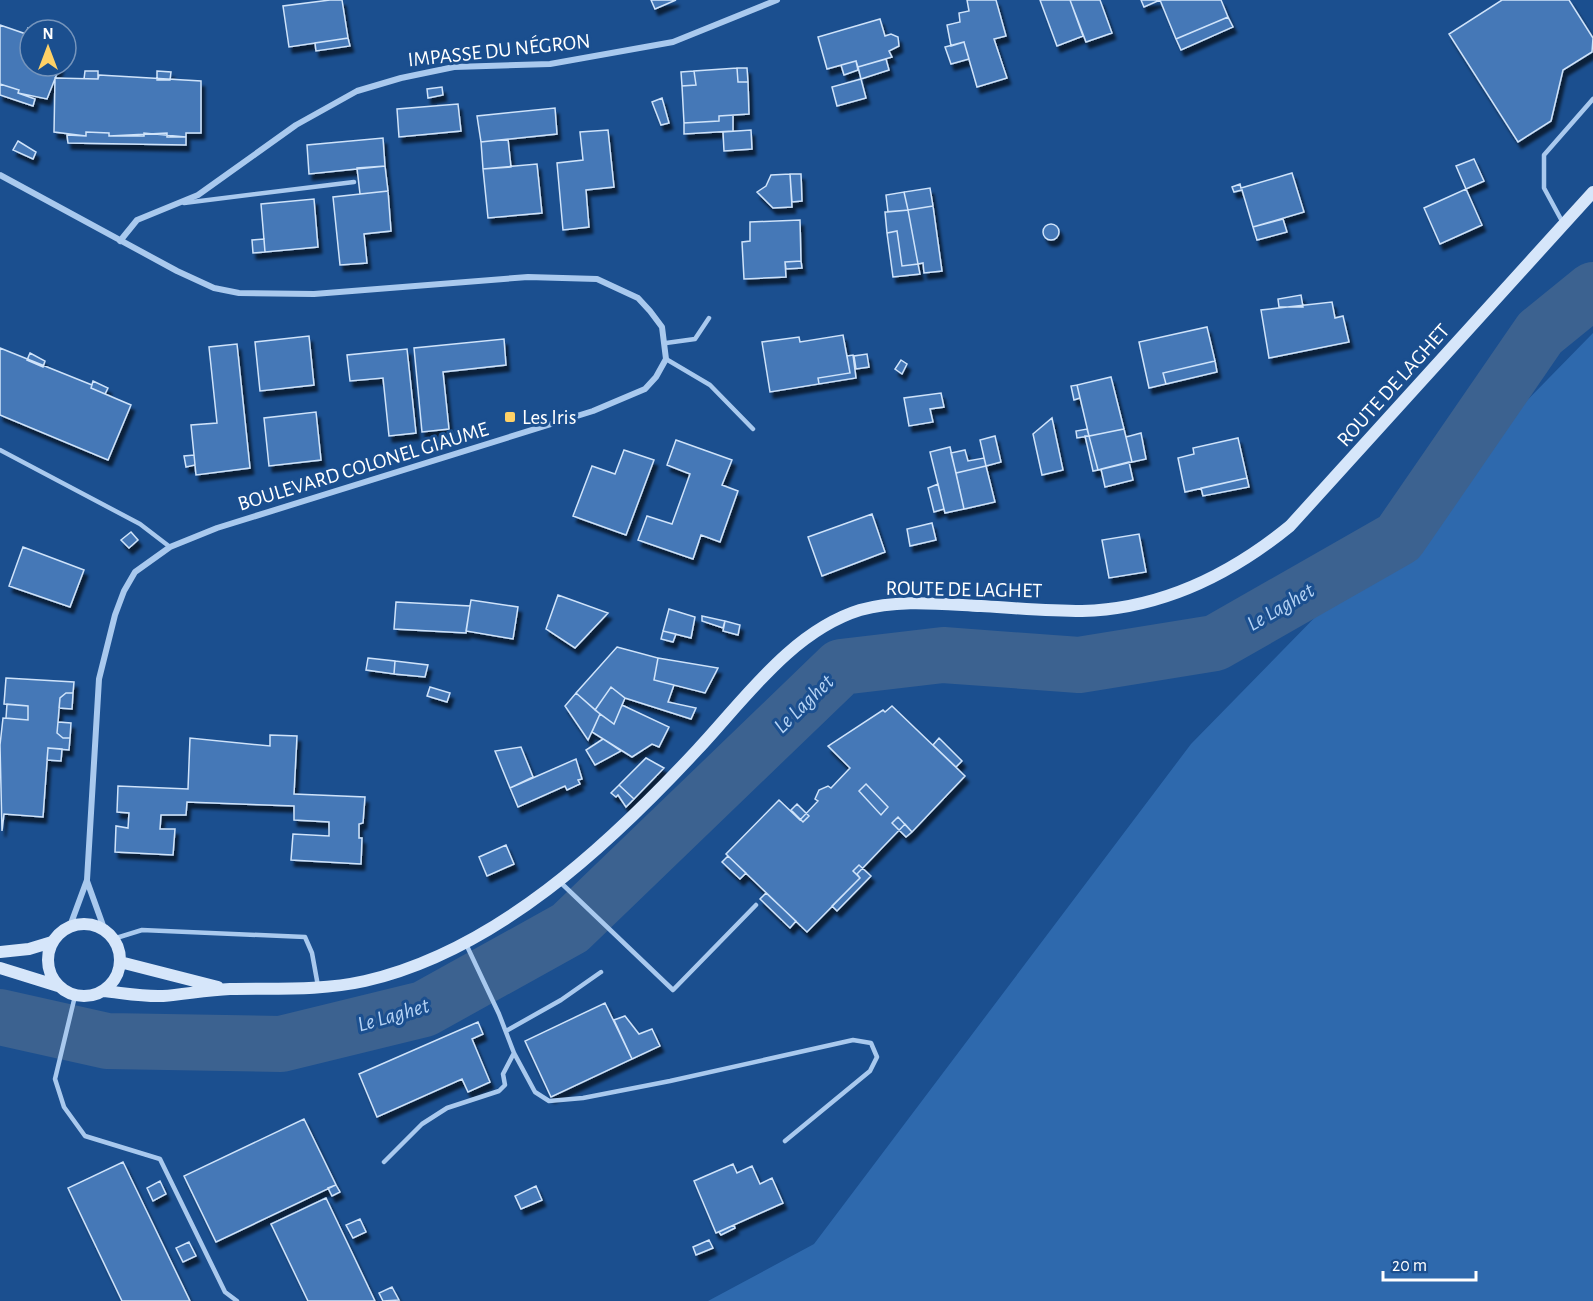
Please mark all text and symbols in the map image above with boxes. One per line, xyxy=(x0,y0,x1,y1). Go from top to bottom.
north arrow xyxy=(18,18,78,78)
text: N xyxy=(42,26,54,42)
street label: IMPASSE DU NÉGRON xyxy=(406,28,591,71)
street label: ROUTE DE LAGHET xyxy=(1333,320,1454,451)
place label: Les Iris xyxy=(522,407,576,428)
marker: Les Iris xyxy=(503,410,517,424)
street label: BOULEVARD COLONEL GIAUME xyxy=(235,418,491,515)
street label: ROUTE DE LAGHET xyxy=(885,578,1043,601)
water label: Le Laghet xyxy=(1243,579,1319,635)
water label: Le Laghet xyxy=(769,670,838,737)
water label: Le Laghet xyxy=(355,994,432,1036)
scale bar xyxy=(1383,1244,1476,1282)
text: 20 m xyxy=(1392,1257,1427,1275)

